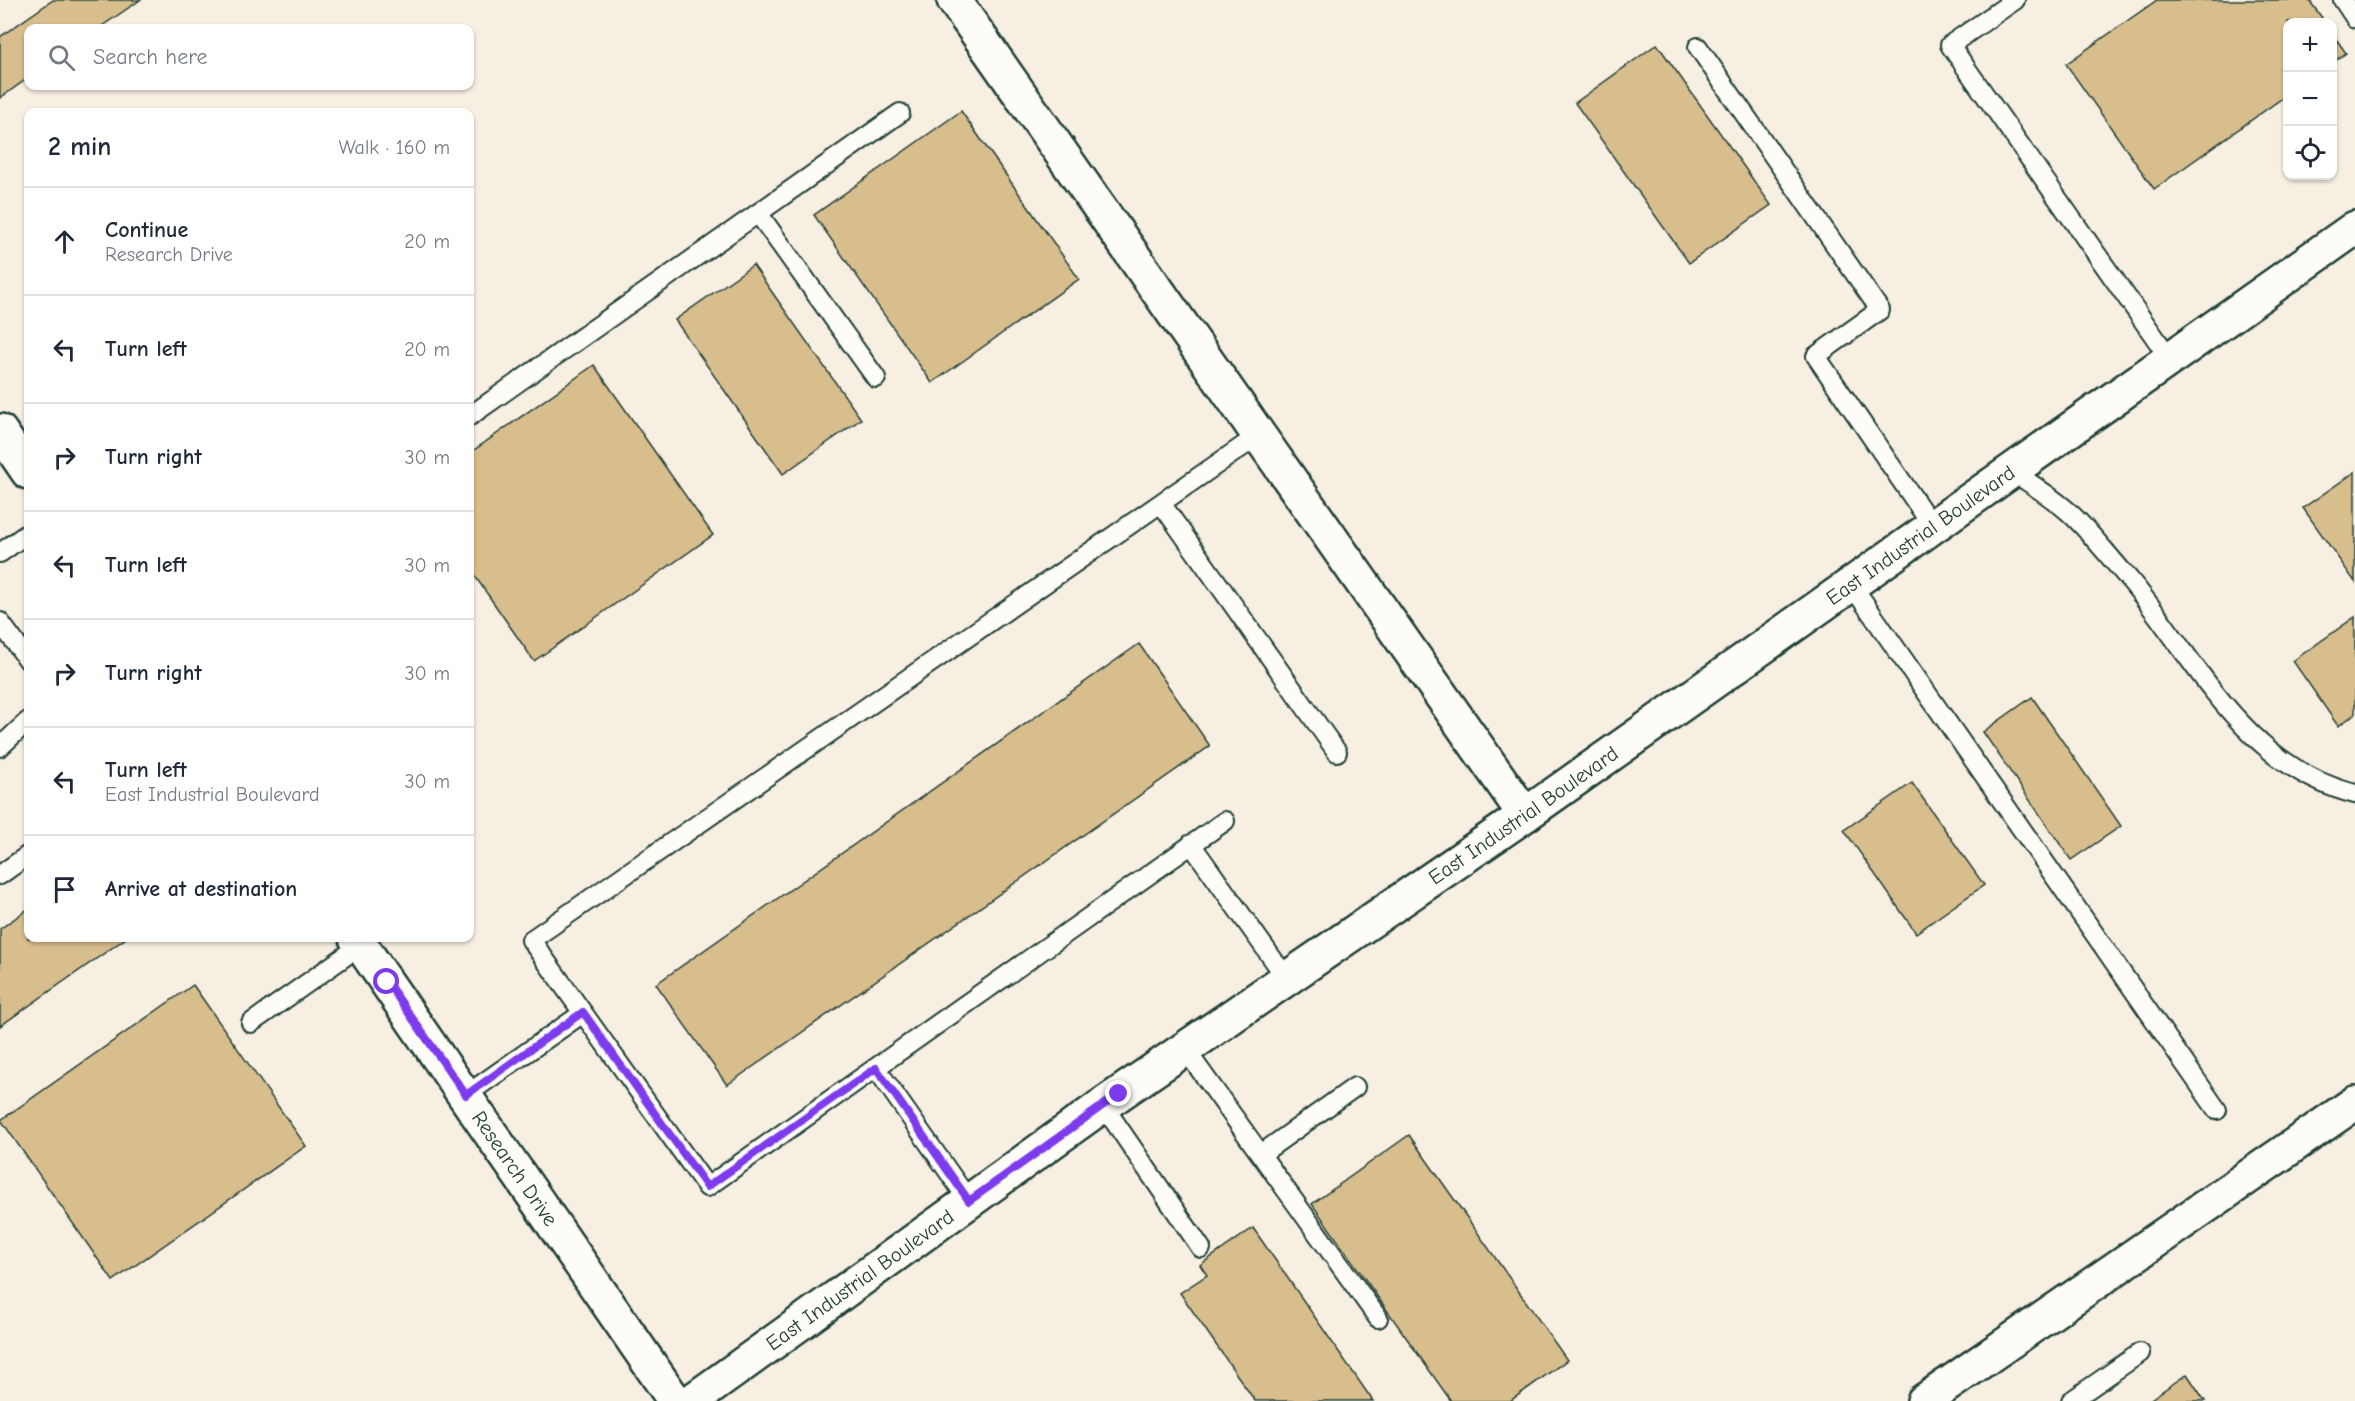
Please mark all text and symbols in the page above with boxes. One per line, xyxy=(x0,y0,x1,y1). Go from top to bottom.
map controls xyxy=(2283,18,2337,180)
button: + xyxy=(2283,18,2337,72)
search box xyxy=(24,24,474,90)
icon: search xyxy=(45,41,78,74)
text: Search here xyxy=(93,44,208,70)
button: − xyxy=(2283,72,2337,126)
button: locate xyxy=(2283,126,2337,180)
text: 2 min xyxy=(48,132,111,162)
text: Walk · 160 m xyxy=(339,136,450,159)
text: Continue xyxy=(105,217,188,243)
icon: ahead xyxy=(48,225,81,258)
text: 20 m xyxy=(404,230,450,253)
text: Research Drive xyxy=(105,243,233,266)
icon: left xyxy=(48,333,81,366)
text: Turn left xyxy=(105,336,187,362)
text: 20 m xyxy=(404,338,450,361)
icon: right xyxy=(48,441,81,474)
text: Turn right xyxy=(105,444,202,470)
text: 30 m xyxy=(404,446,450,469)
street label: East Industrial Boulevard xyxy=(1822,460,2020,610)
icon: left xyxy=(48,549,81,582)
text: Turn left xyxy=(105,552,187,578)
text: 30 m xyxy=(404,554,450,577)
icon: right xyxy=(48,657,81,690)
text: Turn right xyxy=(105,660,202,686)
text: 30 m xyxy=(404,662,450,685)
street label: East Industrial Boulevard xyxy=(1424,741,1623,890)
text: Turn left xyxy=(105,757,187,783)
icon: left xyxy=(48,765,81,798)
text: 30 m xyxy=(404,770,450,793)
text: East Industrial Boulevard xyxy=(105,783,320,806)
icon: arrive xyxy=(48,873,81,906)
text: Arrive at destination xyxy=(105,876,297,902)
route start xyxy=(373,968,399,994)
route end xyxy=(1105,1080,1131,1106)
street label: Research Drive xyxy=(467,1107,563,1231)
street label: East Industrial Boulevard xyxy=(761,1204,958,1356)

